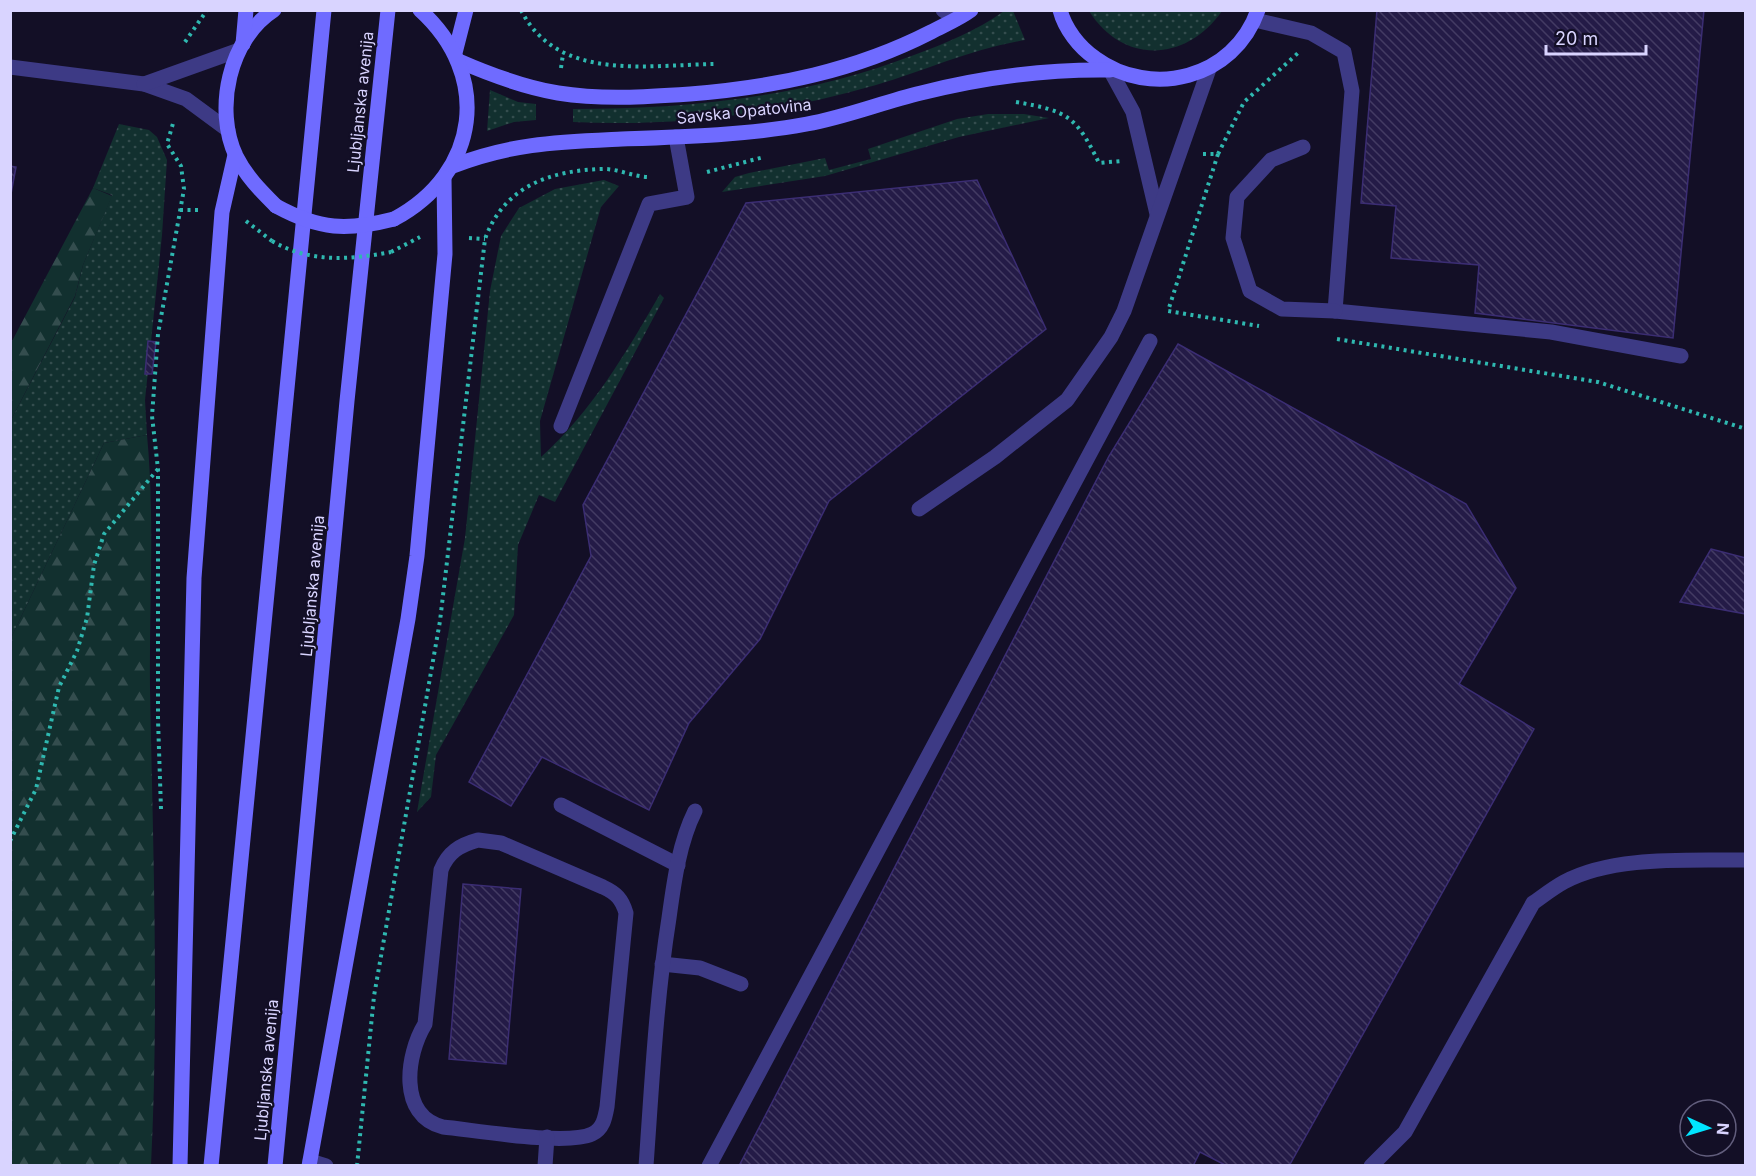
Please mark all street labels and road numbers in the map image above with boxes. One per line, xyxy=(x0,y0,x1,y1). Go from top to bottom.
street label: Ljubljanska avenija xyxy=(343,30,377,174)
street label: Savska Opatovina xyxy=(676,94,812,128)
street label: Ljubljanska avenija xyxy=(296,514,328,658)
street label: Ljubljanska avenija xyxy=(250,998,282,1142)

